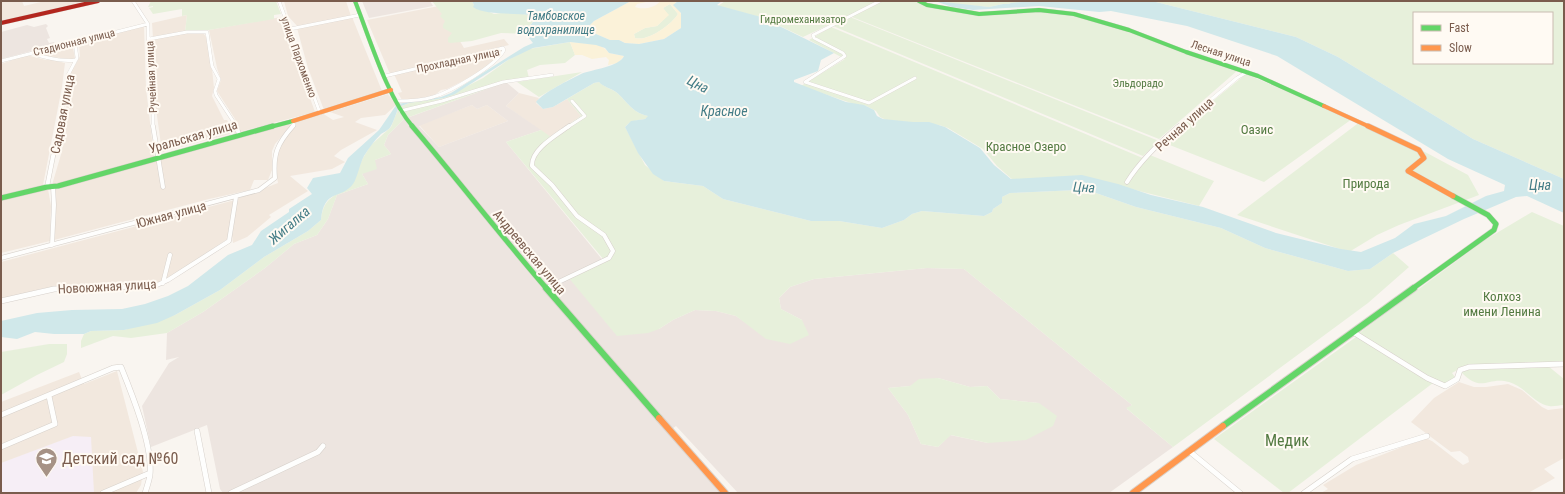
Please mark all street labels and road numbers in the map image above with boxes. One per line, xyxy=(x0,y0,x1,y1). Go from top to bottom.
street label: улица Пархоменко xyxy=(278,15,319,100)
street label: Стадионная улица xyxy=(32,26,116,59)
street label: Лесная улица xyxy=(1189,38,1252,69)
street label: Ручейная улица xyxy=(143,41,160,113)
street label: Прохладная улица xyxy=(415,45,501,76)
street label: Садовая улица xyxy=(47,73,78,155)
street label: Речная улица xyxy=(1152,94,1216,154)
street label: Уральская улица xyxy=(147,117,239,156)
street label: Южная улица xyxy=(134,198,208,231)
street label: Андреевская улица xyxy=(490,207,569,298)
street label: Новоюжная улица xyxy=(57,276,157,297)

